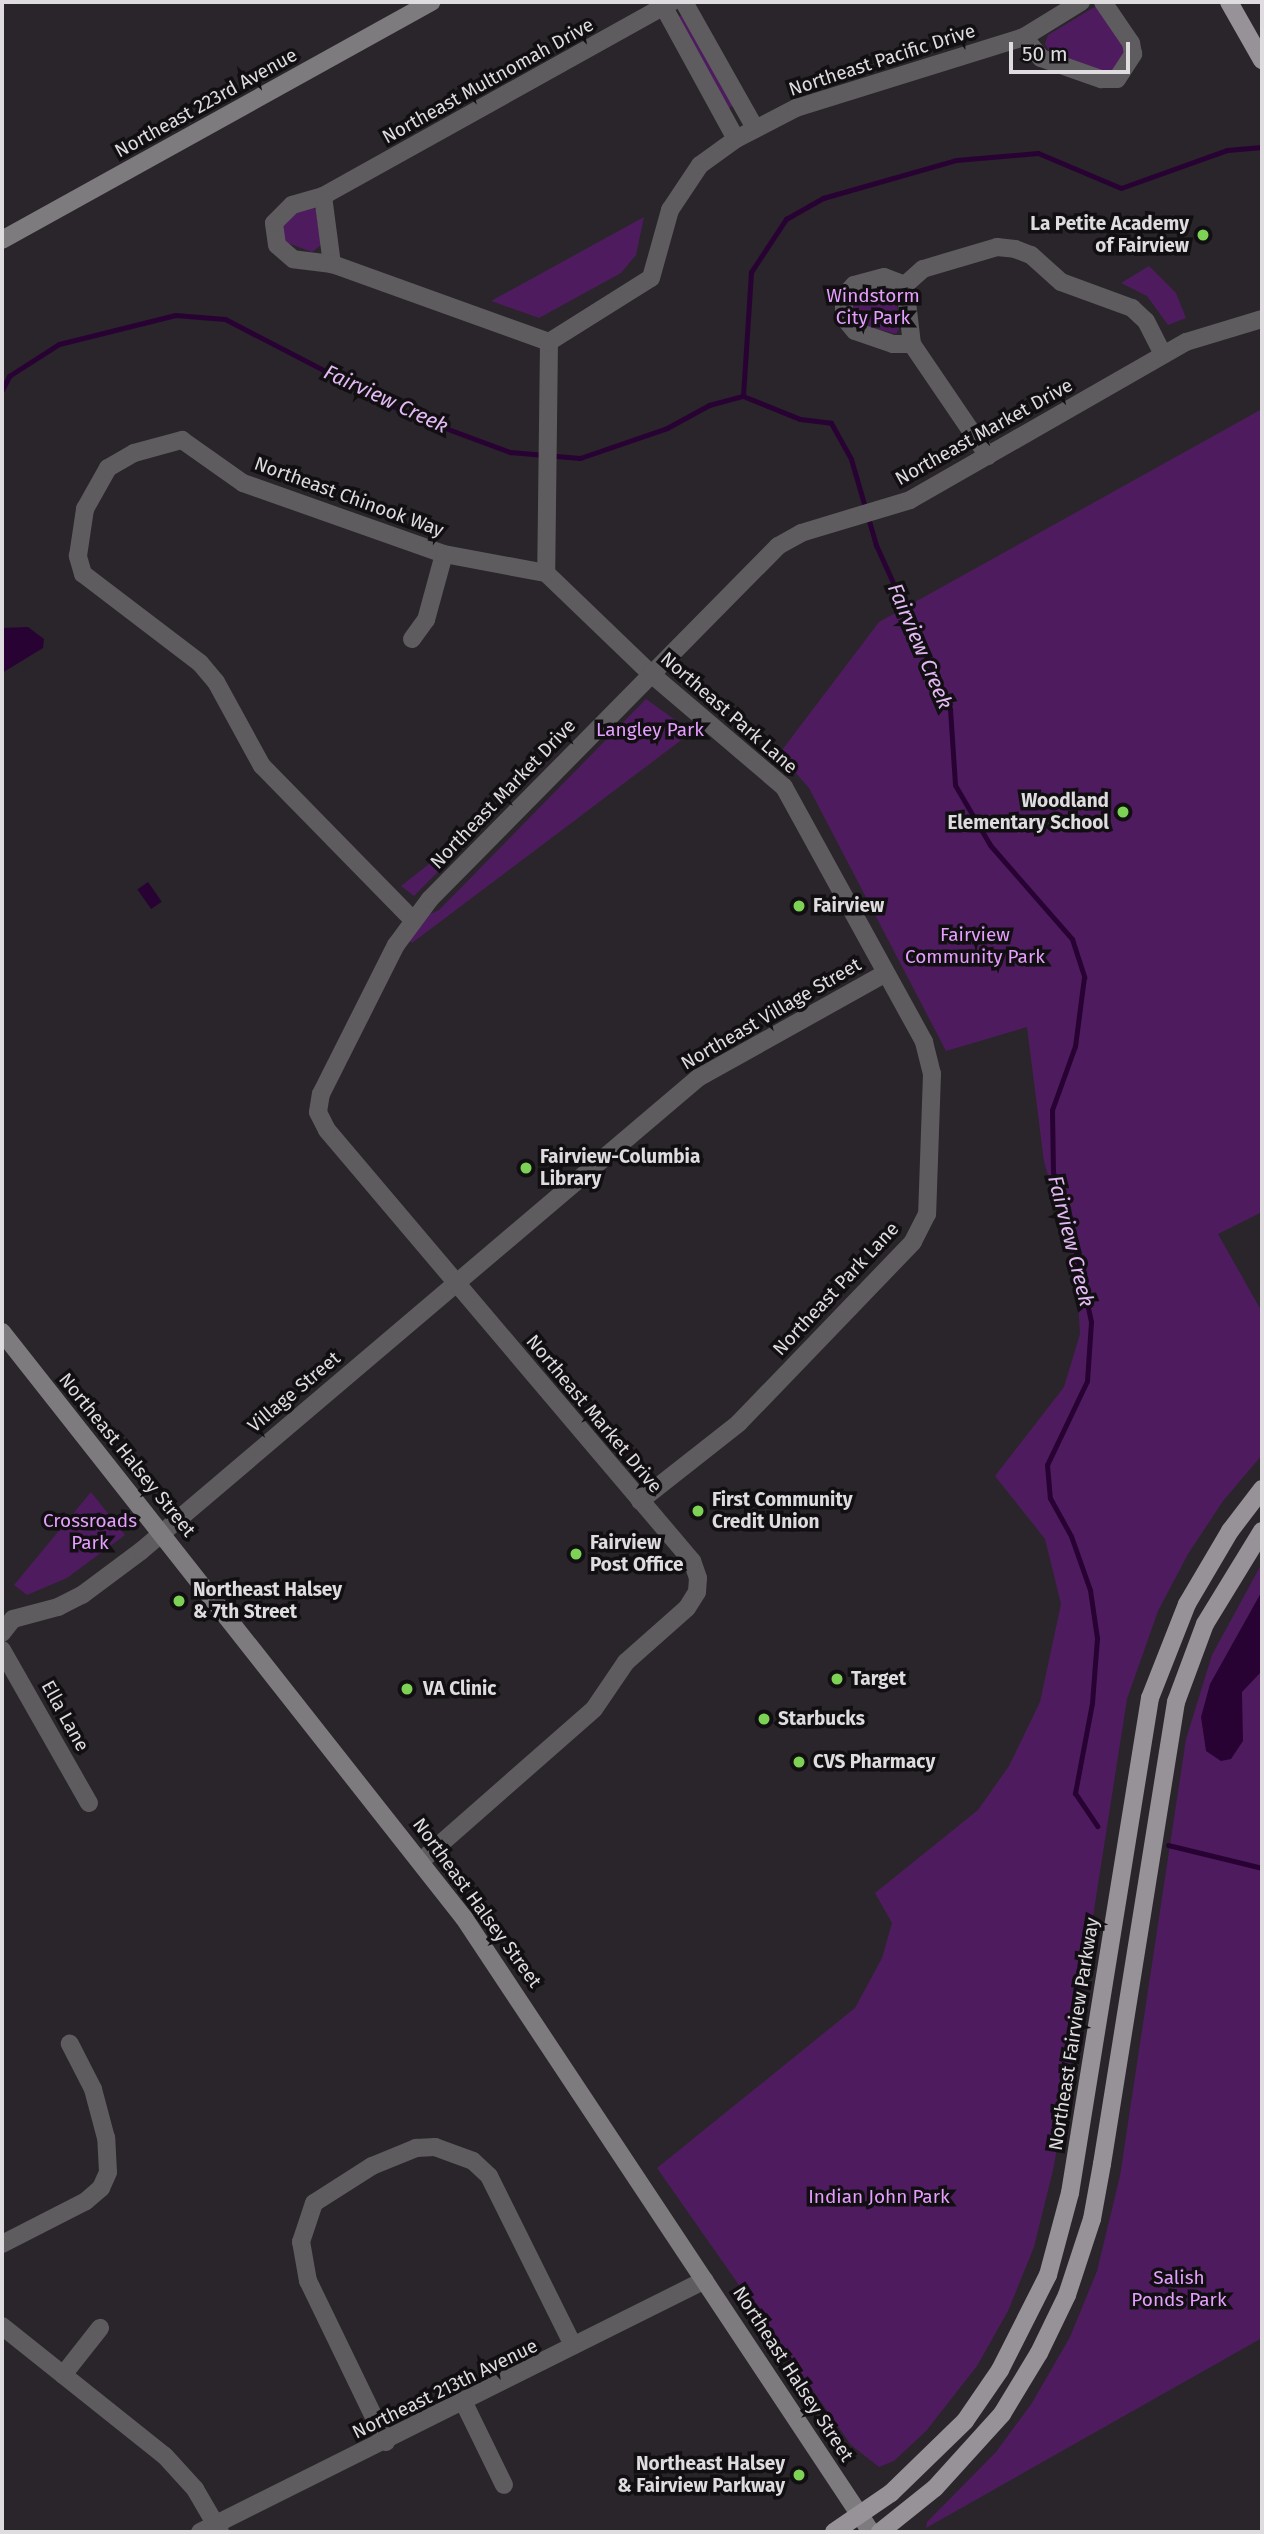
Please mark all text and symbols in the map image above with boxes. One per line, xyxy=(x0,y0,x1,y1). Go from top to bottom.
street label: Northeast Multnomah Drive xyxy=(378,13,598,149)
street label: Northeast Pacific Drive xyxy=(786,19,978,101)
scale bar xyxy=(1012,28,1133,72)
text: 50 m xyxy=(1022,41,1068,67)
street label: Northeast 223rd Avenue xyxy=(111,43,301,163)
place label: La Petite Academy of Fairview xyxy=(1030,213,1189,257)
marker: La Petite Academy of Fairview xyxy=(1195,227,1211,243)
park label: Windstorm City Park xyxy=(826,285,920,329)
water label: Fairview Creek xyxy=(320,359,452,439)
street label: Northeast Market Drive xyxy=(891,374,1077,490)
street label: Northeast Chinook Way xyxy=(251,452,447,542)
water label: Fairview Creek xyxy=(882,579,958,713)
street label: Northeast Park Lane xyxy=(656,647,802,779)
street label: Northeast Market Drive xyxy=(426,714,580,874)
park label: Langley Park xyxy=(596,719,704,741)
place label: Woodland Elementary School xyxy=(947,790,1109,834)
marker: Woodland Elementary School xyxy=(1115,804,1131,820)
place label: Fairview xyxy=(813,895,884,917)
marker: Fairview xyxy=(791,898,807,914)
park label: Fairview Community Park xyxy=(905,924,1045,968)
street label: Northeast Village Street xyxy=(677,953,865,1075)
place label: Fairview-Columbia Library xyxy=(540,1146,700,1190)
marker: Fairview-Columbia Library xyxy=(518,1160,534,1176)
water label: Fairview Creek xyxy=(1043,1173,1099,1309)
street label: Northeast Park Lane xyxy=(768,1218,904,1360)
street label: Northeast Market Drive xyxy=(521,1330,667,1498)
street label: Village Street xyxy=(243,1347,345,1437)
street label: Northeast Halsey Street xyxy=(54,1368,200,1542)
place label: First Community Credit Union xyxy=(712,1489,852,1533)
marker: First Community Credit Union xyxy=(690,1503,706,1519)
park label: Crossroads Park xyxy=(43,1510,137,1554)
place label: Fairview Post Office xyxy=(590,1532,683,1576)
marker: Fairview Post Office xyxy=(568,1546,584,1562)
place label: Northeast Halsey & 7th Street xyxy=(193,1579,342,1623)
marker: Northeast Halsey & 7th Street xyxy=(171,1593,187,1609)
place label: Target xyxy=(851,1668,906,1690)
marker: Target xyxy=(829,1671,845,1687)
street label: Ella Lane xyxy=(36,1677,94,1755)
place label: VA Clinic xyxy=(423,1678,496,1700)
marker: VA Clinic xyxy=(397,1679,417,1699)
place label: Starbucks xyxy=(778,1708,865,1730)
marker: Starbucks xyxy=(756,1711,772,1727)
place label: CVS Pharmacy xyxy=(813,1751,935,1773)
marker: CVS Pharmacy xyxy=(791,1754,807,1770)
street label: Northeast Halsey Street xyxy=(408,1814,546,1992)
street label: Northeast Fairview Parkway xyxy=(1044,1916,1104,2152)
park label: Indian John Park xyxy=(808,2186,950,2208)
park label: Salish Ponds Park xyxy=(1131,2267,1227,2311)
street label: Northeast Halsey Street xyxy=(728,2282,858,2466)
street label: Northeast 213th Avenue xyxy=(349,2334,541,2444)
place label: Northeast Halsey & Fairview Parkway xyxy=(617,2453,785,2497)
marker: Northeast Halsey & Fairview Parkway xyxy=(791,2467,807,2483)

